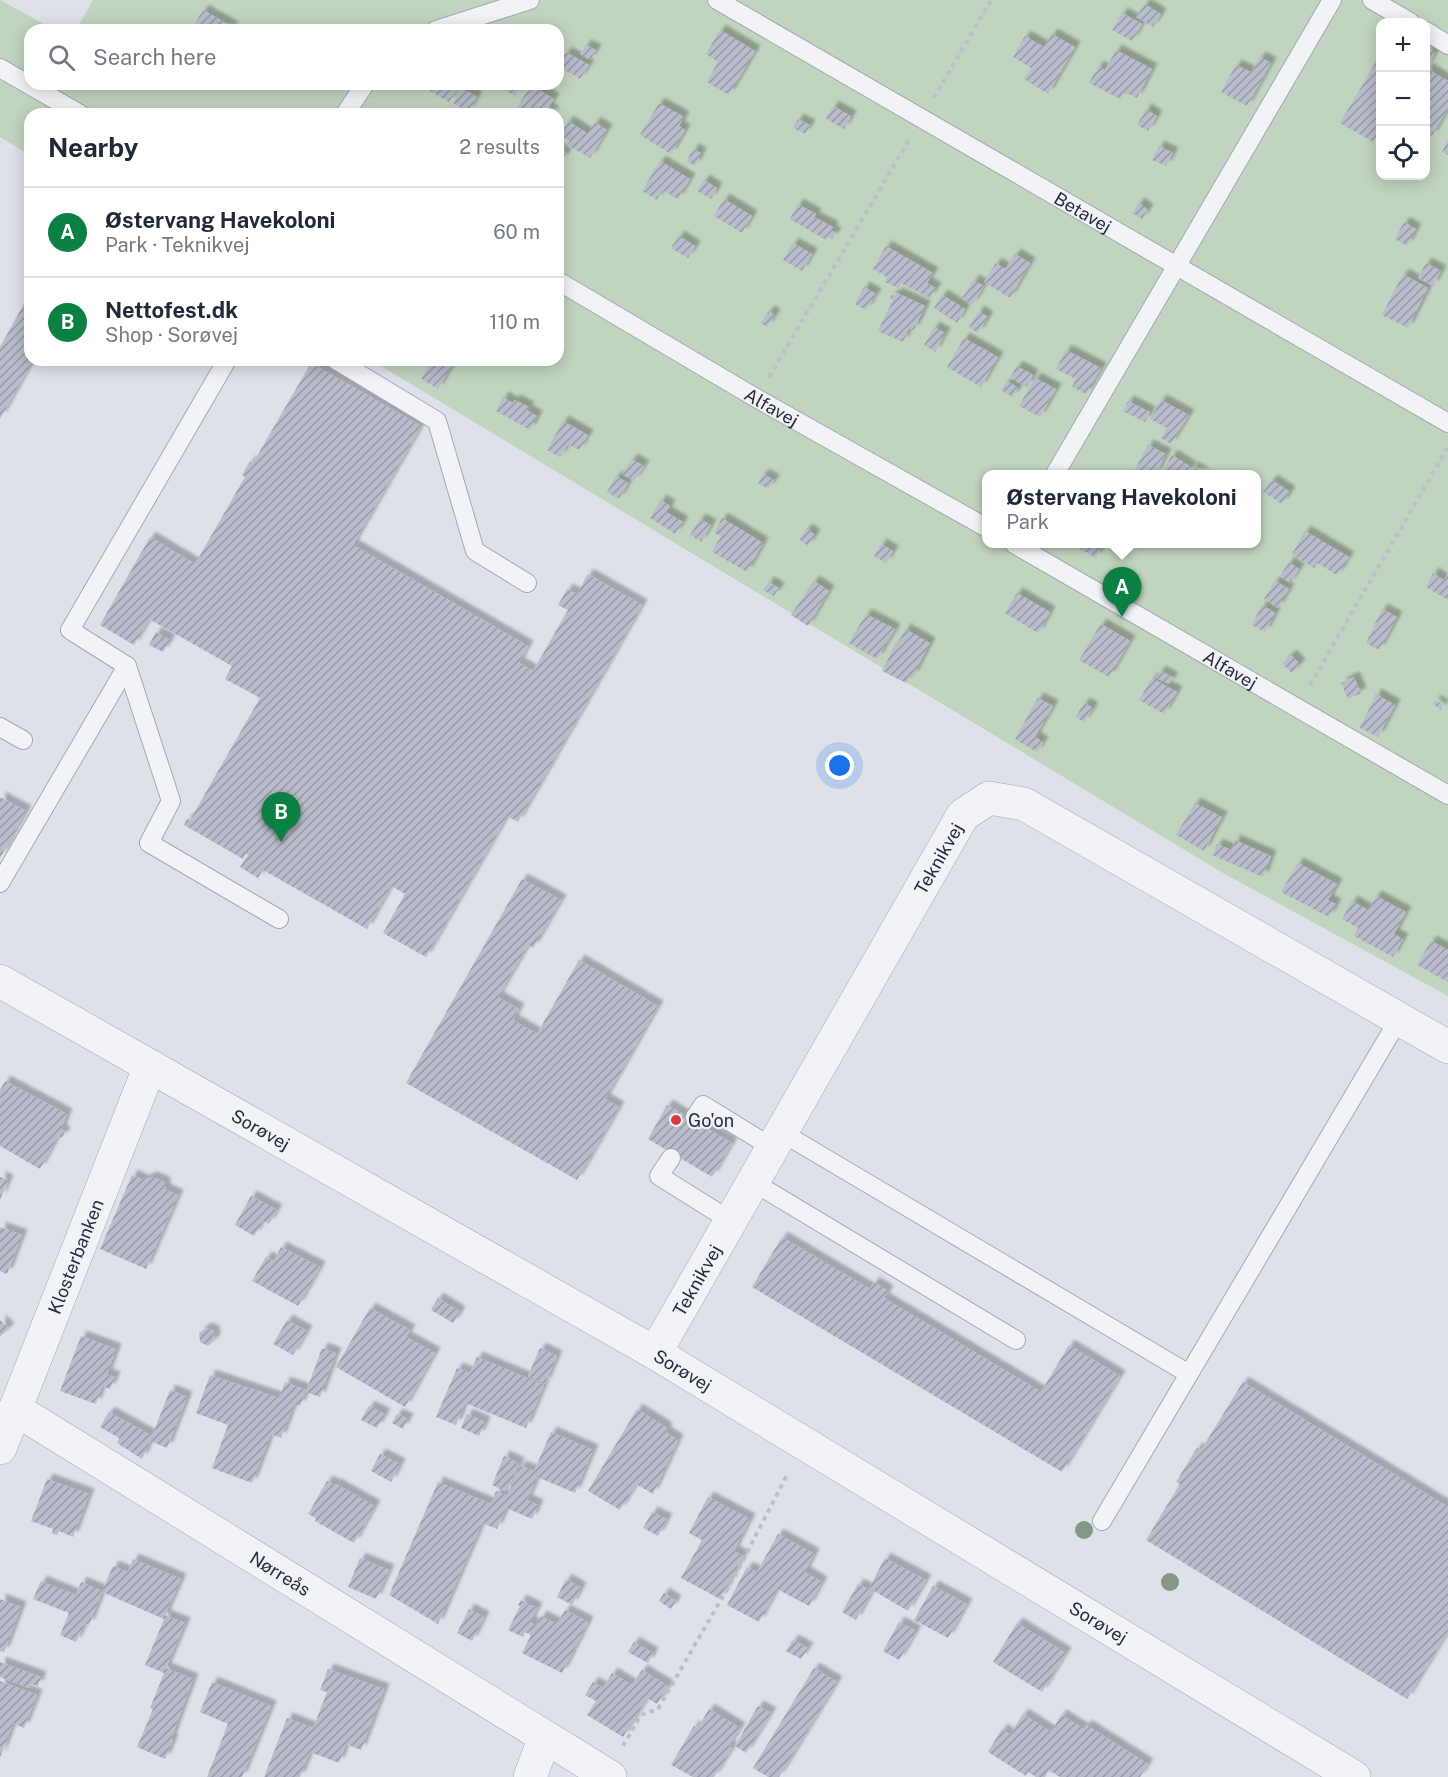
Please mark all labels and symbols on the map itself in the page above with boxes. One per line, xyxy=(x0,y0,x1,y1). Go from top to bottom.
street label: Betavej xyxy=(1051,187,1115,237)
street label: Alfavej xyxy=(741,383,802,430)
pin: A xyxy=(1102,568,1142,617)
street label: Alfavej xyxy=(1200,645,1261,693)
your location xyxy=(825,751,854,780)
pin: B xyxy=(262,792,300,842)
street label: Teknikvej xyxy=(909,819,967,898)
street label: Sorøvej xyxy=(228,1104,294,1154)
place label: Go'on xyxy=(688,1110,734,1131)
marker: Go'on xyxy=(669,1113,683,1127)
street label: Klosterbanken xyxy=(43,1196,107,1317)
street label: Teknikvej xyxy=(668,1241,725,1320)
street label: Sorøvej xyxy=(650,1344,716,1396)
street label: Nørreås xyxy=(246,1547,314,1600)
street label: Sorøvej xyxy=(1066,1596,1131,1648)

